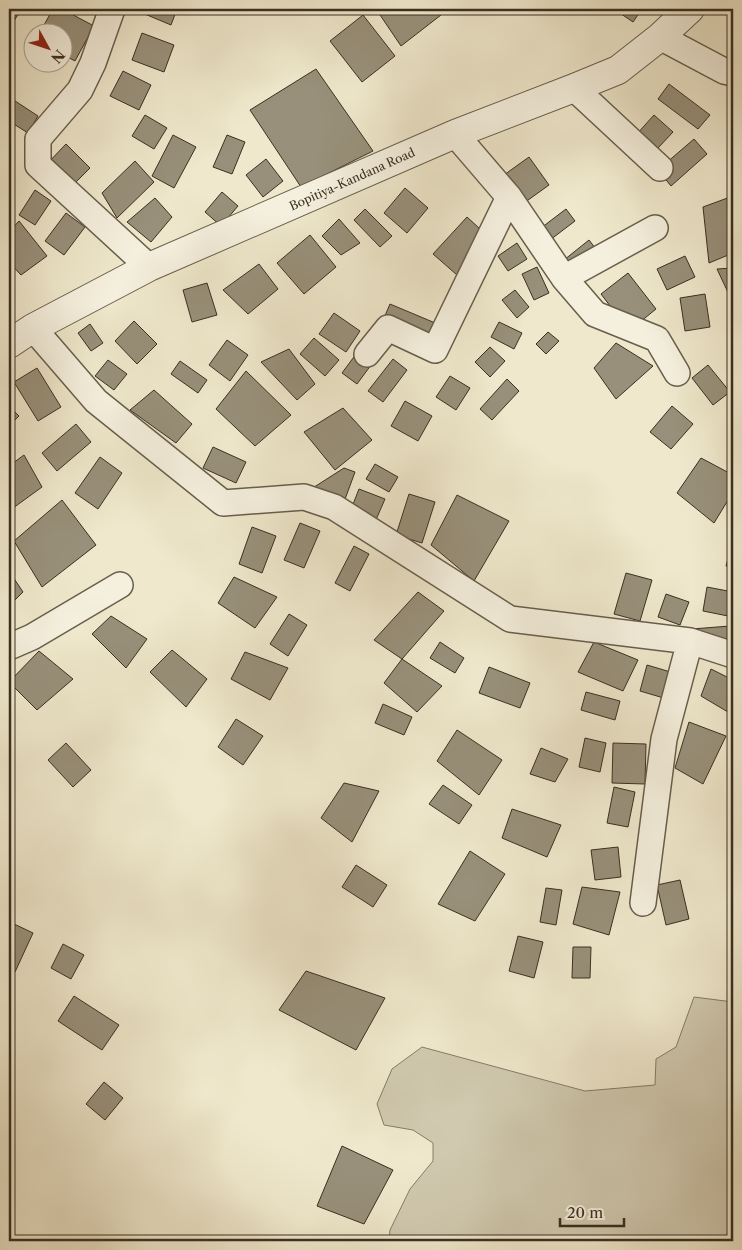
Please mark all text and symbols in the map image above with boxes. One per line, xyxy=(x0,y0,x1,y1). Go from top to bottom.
north arrow xyxy=(22,22,72,72)
text: N xyxy=(47,46,69,67)
street label: Bopitiya-Kandana Road xyxy=(287,144,418,214)
scale bar xyxy=(560,1195,623,1227)
text: 20 m xyxy=(567,1203,603,1222)

